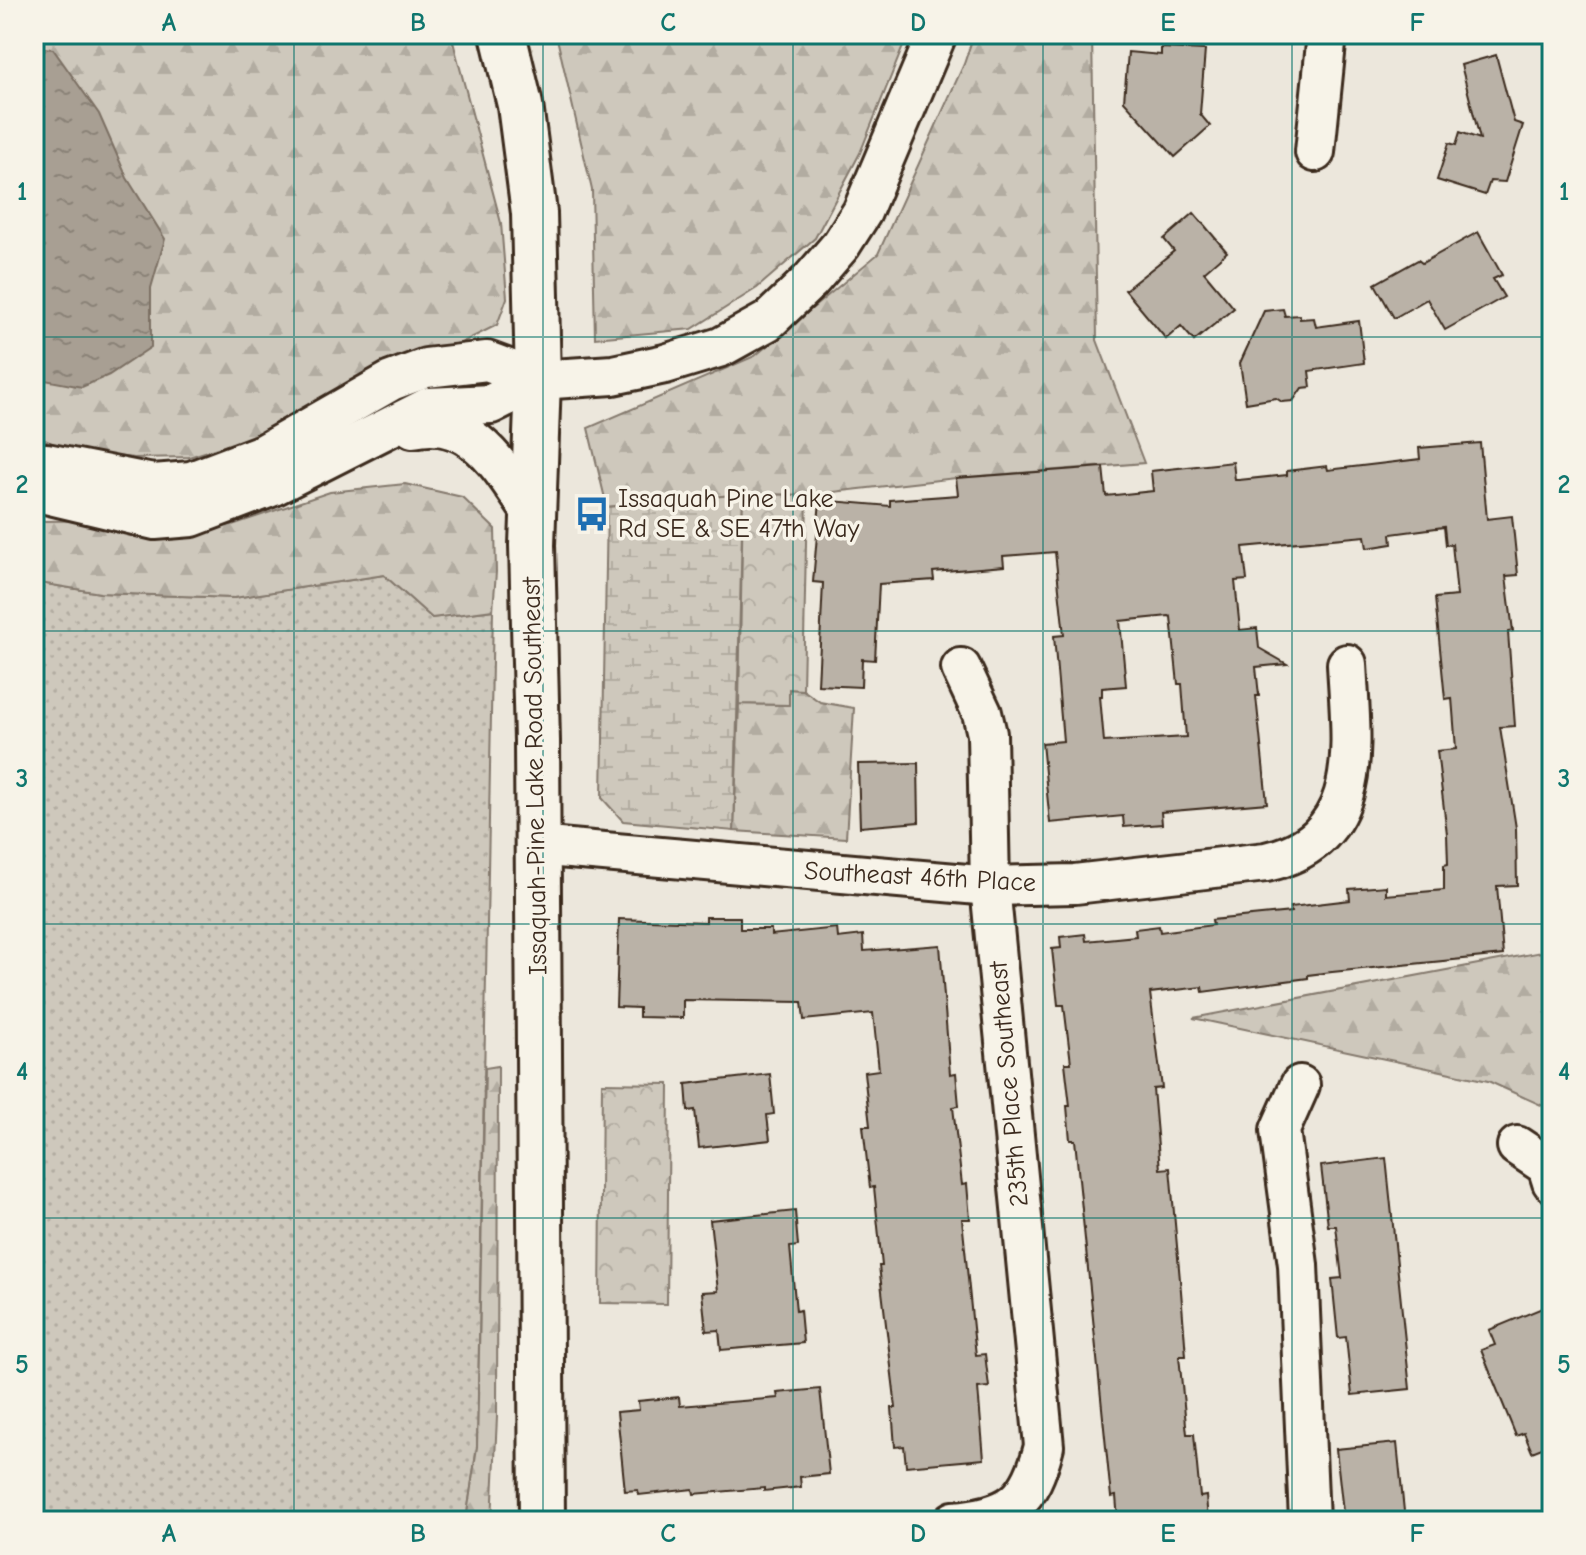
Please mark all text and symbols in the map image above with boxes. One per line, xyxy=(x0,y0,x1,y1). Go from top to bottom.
text: A xyxy=(162,8,177,38)
text: B xyxy=(410,8,426,38)
text: C xyxy=(660,8,676,38)
text: D xyxy=(910,8,926,38)
text: E xyxy=(1160,8,1176,38)
text: F xyxy=(1409,8,1425,38)
text: 1 xyxy=(17,177,27,207)
text: 1 xyxy=(1559,177,1569,207)
text: 2 xyxy=(16,470,28,500)
text: 2 xyxy=(1558,470,1570,500)
place label: Issaquah Pine Lake Rd SE & SE 47th Way xyxy=(618,484,860,544)
bus stop icon: Issaquah Pine Lake Rd SE & SE 47th Way xyxy=(573,495,611,533)
street label: Issaquah-Pine Lake Road Southeast xyxy=(517,575,553,975)
text: 3 xyxy=(16,764,28,794)
text: 3 xyxy=(1558,764,1570,794)
street label: Southeast 46th Place xyxy=(803,856,1037,898)
street label: 235th Place Southeast xyxy=(983,958,1035,1208)
text: 4 xyxy=(16,1057,28,1087)
text: 4 xyxy=(1558,1057,1570,1087)
text: 5 xyxy=(15,1350,29,1380)
text: 5 xyxy=(1557,1350,1571,1380)
text: A xyxy=(162,1519,177,1549)
text: B xyxy=(410,1519,426,1549)
text: C xyxy=(660,1519,676,1549)
text: D xyxy=(910,1519,926,1549)
text: E xyxy=(1160,1519,1176,1549)
text: F xyxy=(1409,1519,1425,1549)

